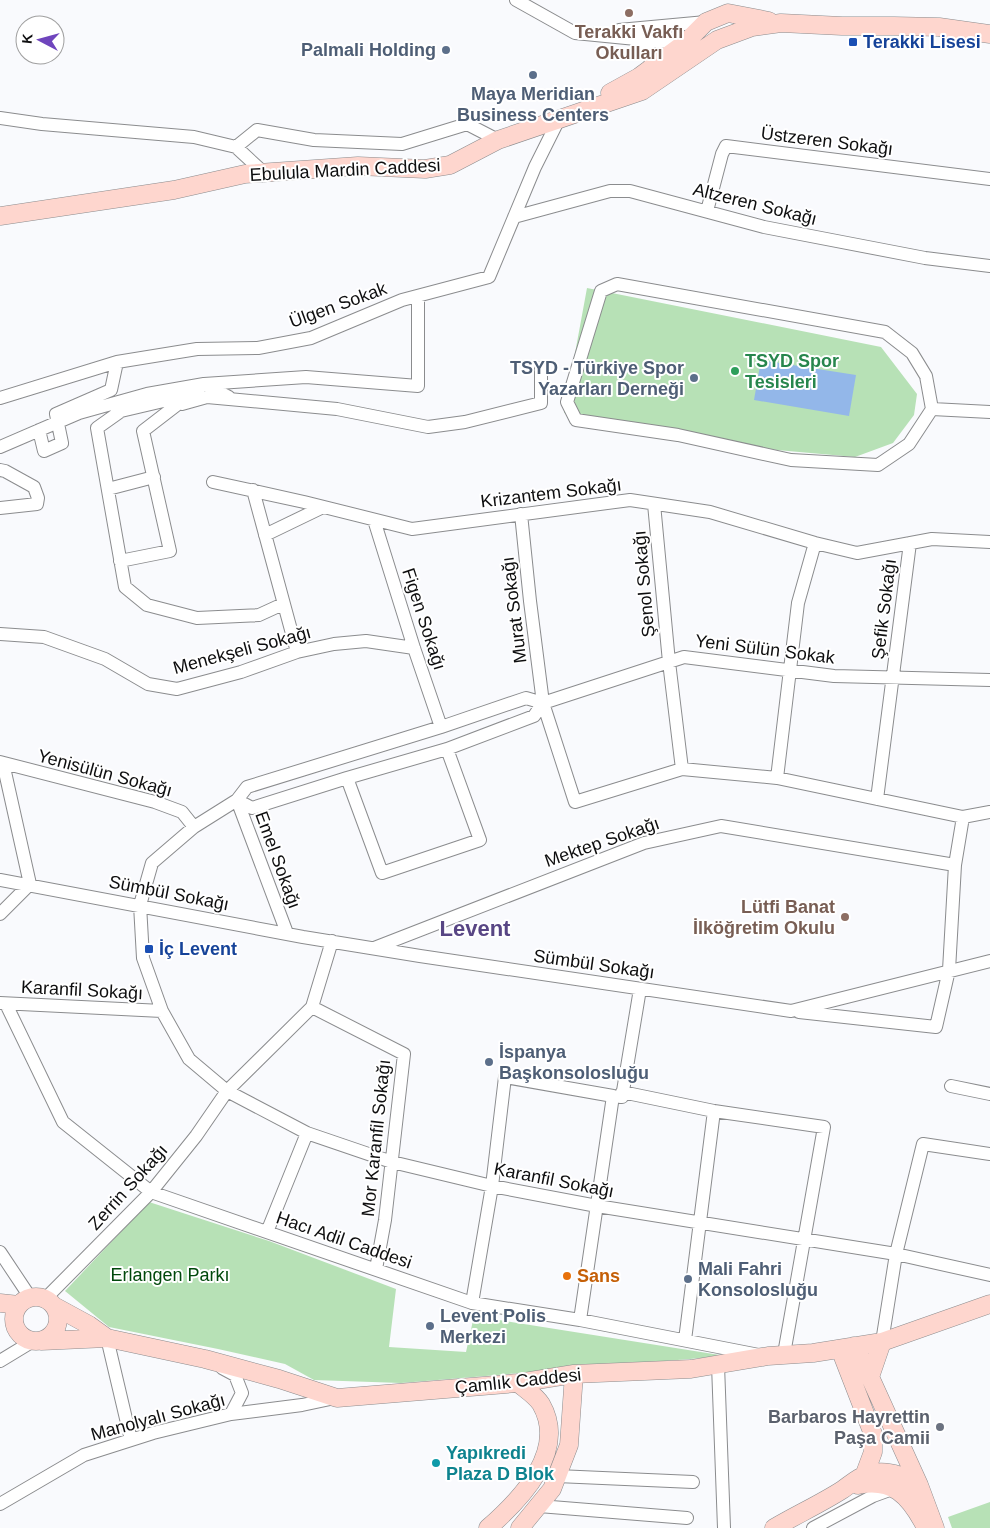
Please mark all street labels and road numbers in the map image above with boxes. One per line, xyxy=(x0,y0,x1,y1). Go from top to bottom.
street label: Üstzeren Sokağı xyxy=(760,123,894,159)
street label: Ebulula Mardin Caddesi xyxy=(249,155,441,185)
street label: Altzeren Sokağı xyxy=(691,179,819,229)
street label: Ülgen Sokak xyxy=(287,278,390,332)
street label: Krizantem Sokağı xyxy=(479,474,623,512)
street label: Şenol Sokağı xyxy=(629,530,659,638)
street label: Murat Sokağı xyxy=(498,556,530,664)
street label: Şefik Sokağı xyxy=(868,558,900,660)
street label: Figen Sokağı xyxy=(398,565,450,673)
street label: Menekşeli Sokağı xyxy=(171,622,313,678)
street label: Yeni Sülün Sokak xyxy=(694,631,837,668)
street label: Yenisülün Sokağı xyxy=(36,745,174,801)
street label: Emel Sokağı xyxy=(251,809,305,911)
street label: Mektep Sokağı xyxy=(542,813,662,871)
street label: Sümbül Sokağı xyxy=(107,872,231,914)
street label: Sümbül Sokağı xyxy=(532,946,656,982)
street label: Karanfil Sokağı xyxy=(21,977,143,1003)
street label: Mor Karanfil Sokağı xyxy=(358,1058,394,1218)
street label: Zerrin Sokağı xyxy=(84,1140,172,1234)
street label: Karanfil Sokağı xyxy=(492,1159,616,1201)
street label: Hacı Adil Caddesi xyxy=(274,1207,414,1273)
street label: Çamlık Caddesi xyxy=(454,1364,582,1398)
street label: Manolyalı Sokağı xyxy=(89,1389,227,1445)

